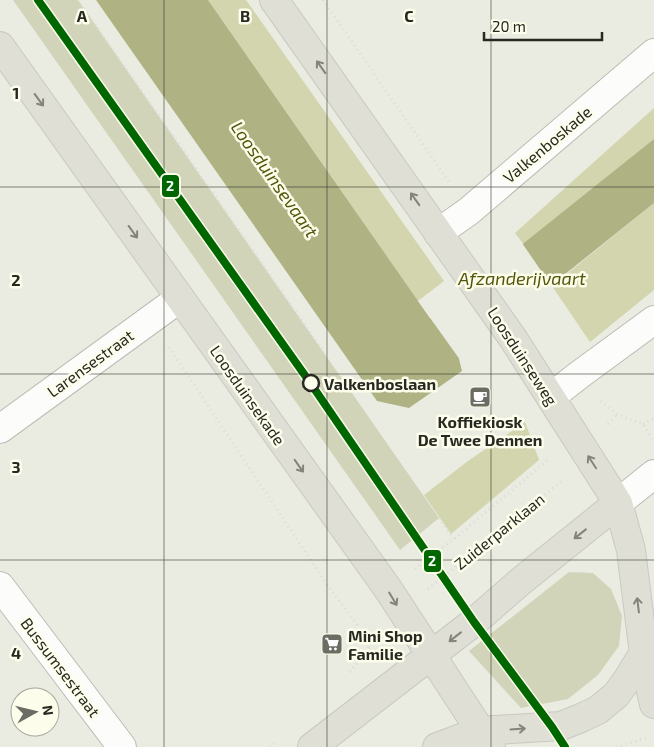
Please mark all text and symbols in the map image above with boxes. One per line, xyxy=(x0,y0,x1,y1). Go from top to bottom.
text: A xyxy=(77,6,88,25)
text: B xyxy=(240,6,250,25)
text: C xyxy=(404,6,414,25)
scale bar xyxy=(484,10,602,42)
text: 20 m xyxy=(492,17,526,35)
one-way arrow xyxy=(316,60,326,74)
text: 1 xyxy=(13,83,19,102)
one-way arrow xyxy=(33,93,44,106)
street label: Valkenboskade xyxy=(499,101,595,187)
water label: Loosduinsevaart xyxy=(227,117,323,241)
line badge: 2 xyxy=(161,174,180,198)
text: 2 xyxy=(166,177,174,194)
one-way arrow xyxy=(410,193,420,207)
one-way arrow xyxy=(128,225,138,239)
water label: Afzanderijvaart xyxy=(457,267,586,289)
text: 2 xyxy=(11,270,21,289)
street label: Loosduinseweg xyxy=(484,303,562,409)
street label: Larensestraat xyxy=(43,325,137,401)
street label: Loosduinsekade xyxy=(207,341,289,449)
marker: Valkenboslaan xyxy=(302,374,320,392)
place label: Valkenboslaan xyxy=(324,374,436,393)
cafe icon: Koffiekiosk De Twee Dennen xyxy=(468,385,492,409)
place label: Koffiekiosk De Twee Dennen xyxy=(418,412,542,449)
one-way arrow xyxy=(587,456,597,470)
text: 3 xyxy=(11,457,21,476)
one-way arrow xyxy=(294,459,304,473)
street label: Zuiderparklaan xyxy=(450,489,548,573)
one-way arrow xyxy=(574,528,587,539)
line badge: 2 xyxy=(423,549,442,573)
text: 2 xyxy=(428,552,436,569)
one-way arrow xyxy=(389,591,399,605)
one-way arrow xyxy=(632,598,642,614)
street label: Bussumsestraat xyxy=(17,614,105,720)
place label: Mini Shop Familie xyxy=(348,626,423,663)
one-way arrow xyxy=(449,631,462,642)
supermarket icon: Mini Shop Familie xyxy=(320,632,344,656)
text: 4 xyxy=(11,643,21,662)
north arrow xyxy=(10,687,60,737)
text: N xyxy=(39,704,57,716)
one-way arrow xyxy=(510,724,526,733)

